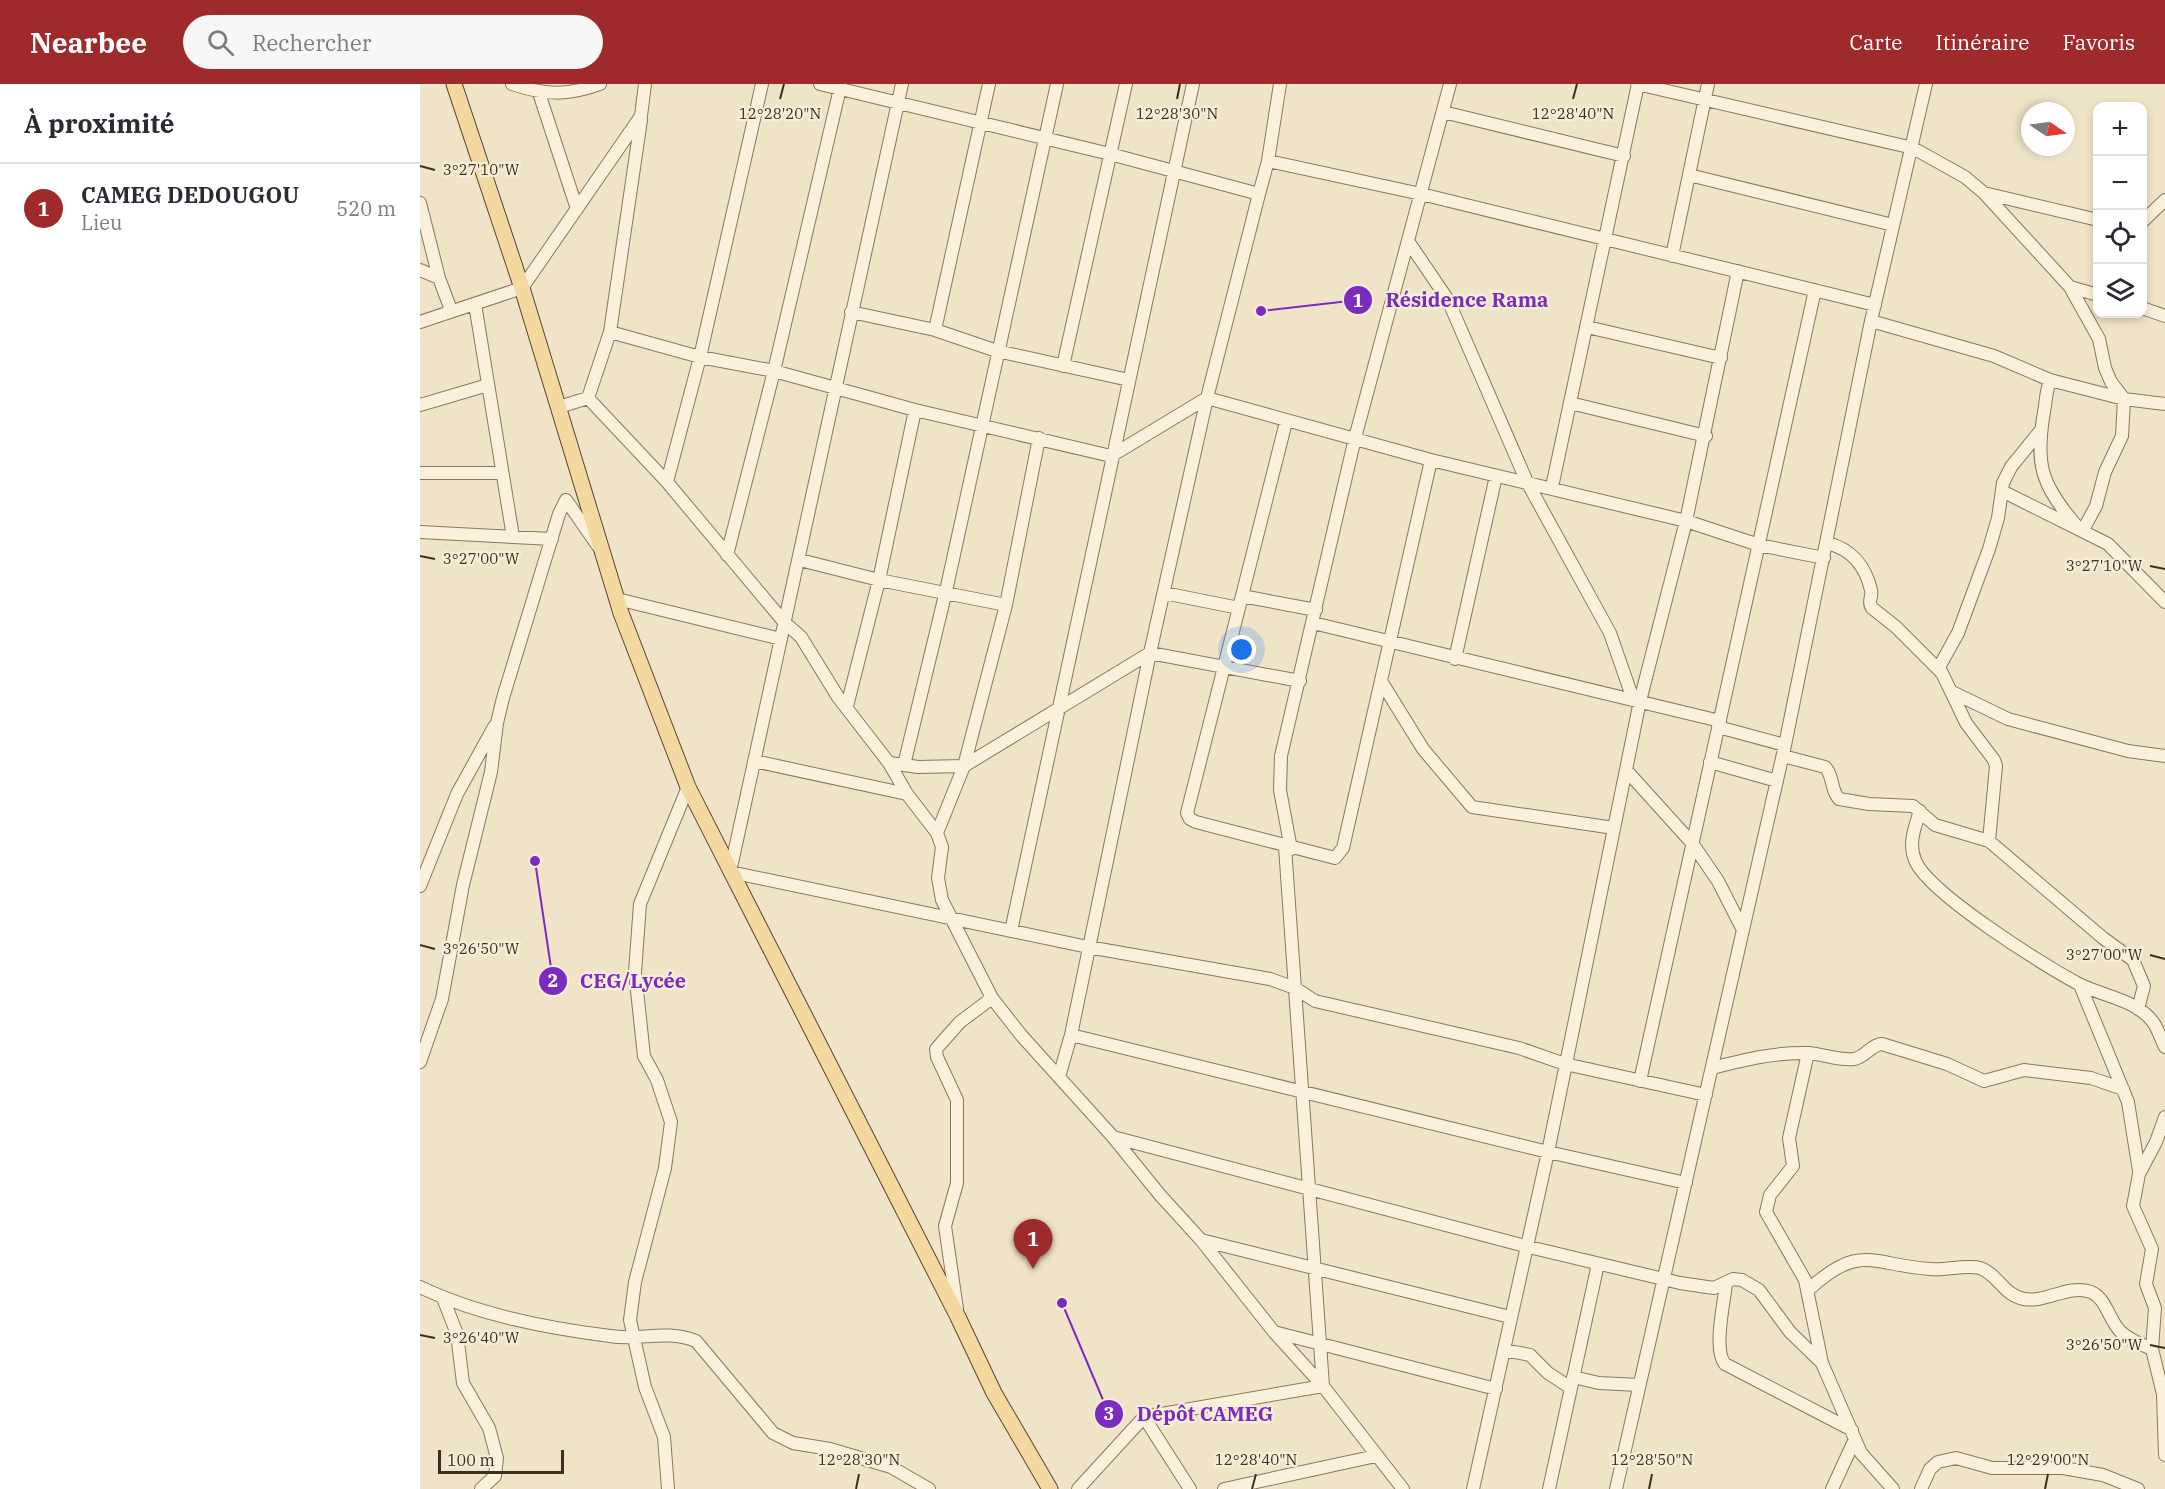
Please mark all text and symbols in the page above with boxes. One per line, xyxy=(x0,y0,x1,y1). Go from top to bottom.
search box xyxy=(183,15,603,69)
text: Nearbee xyxy=(30,24,147,61)
icon: search xyxy=(204,26,237,59)
text: Rechercher xyxy=(252,28,372,57)
text: Carte xyxy=(1849,28,1903,56)
text: Itinéraire xyxy=(1936,28,2029,56)
text: Favoris xyxy=(2062,28,2135,56)
north arrow xyxy=(2021,102,2075,156)
map controls xyxy=(2093,102,2147,318)
button: + xyxy=(2093,102,2147,156)
text: 12°28'20"N xyxy=(739,104,821,123)
text: 12°28'30"N xyxy=(1136,104,1218,123)
text: 12°28'40"N xyxy=(1532,104,1614,123)
text: À proximité xyxy=(24,106,175,140)
button: − xyxy=(2093,156,2147,210)
text: 3°27'10"W xyxy=(443,160,520,179)
text: CAMEG DEDOUGOU xyxy=(81,180,299,209)
text: 1 xyxy=(38,195,50,222)
text: 520 m xyxy=(336,195,396,222)
text: Lieu xyxy=(81,209,122,236)
button: locate xyxy=(2093,210,2147,264)
button: layers xyxy=(2093,264,2147,318)
callout: Résidence Rama xyxy=(1343,281,1560,319)
text: Résidence Rama xyxy=(1385,286,1549,313)
text: 1 xyxy=(1353,289,1364,312)
text: 3°27'00"W xyxy=(443,549,520,568)
text: 3°27'10"W xyxy=(2066,556,2143,575)
your location xyxy=(1227,635,1256,664)
text: 3°26'50"W xyxy=(443,939,520,958)
text: 3°27'00"W xyxy=(2066,945,2143,964)
callout: CEG/Lycée xyxy=(538,962,698,1000)
text: CEG/Lycée xyxy=(580,967,686,994)
text: 2 xyxy=(548,969,558,992)
pin: 1 xyxy=(1014,1220,1052,1269)
text: 3°26'40"W xyxy=(443,1328,520,1347)
text: 3°26'50"W xyxy=(2066,1335,2143,1354)
callout: Dépôt CAMEG xyxy=(1094,1395,1285,1433)
text: Dépôt CAMEG xyxy=(1137,1400,1273,1427)
text: 3 xyxy=(1104,1402,1114,1425)
scale bar xyxy=(438,1447,564,1474)
text: 100 m xyxy=(447,1450,495,1470)
text: 12°28'30"N xyxy=(818,1450,900,1469)
text: 12°28'40"N xyxy=(1215,1450,1297,1469)
text: 12°28'50"N xyxy=(1611,1450,1693,1469)
text: 12°29'00"N xyxy=(2007,1450,2089,1469)

